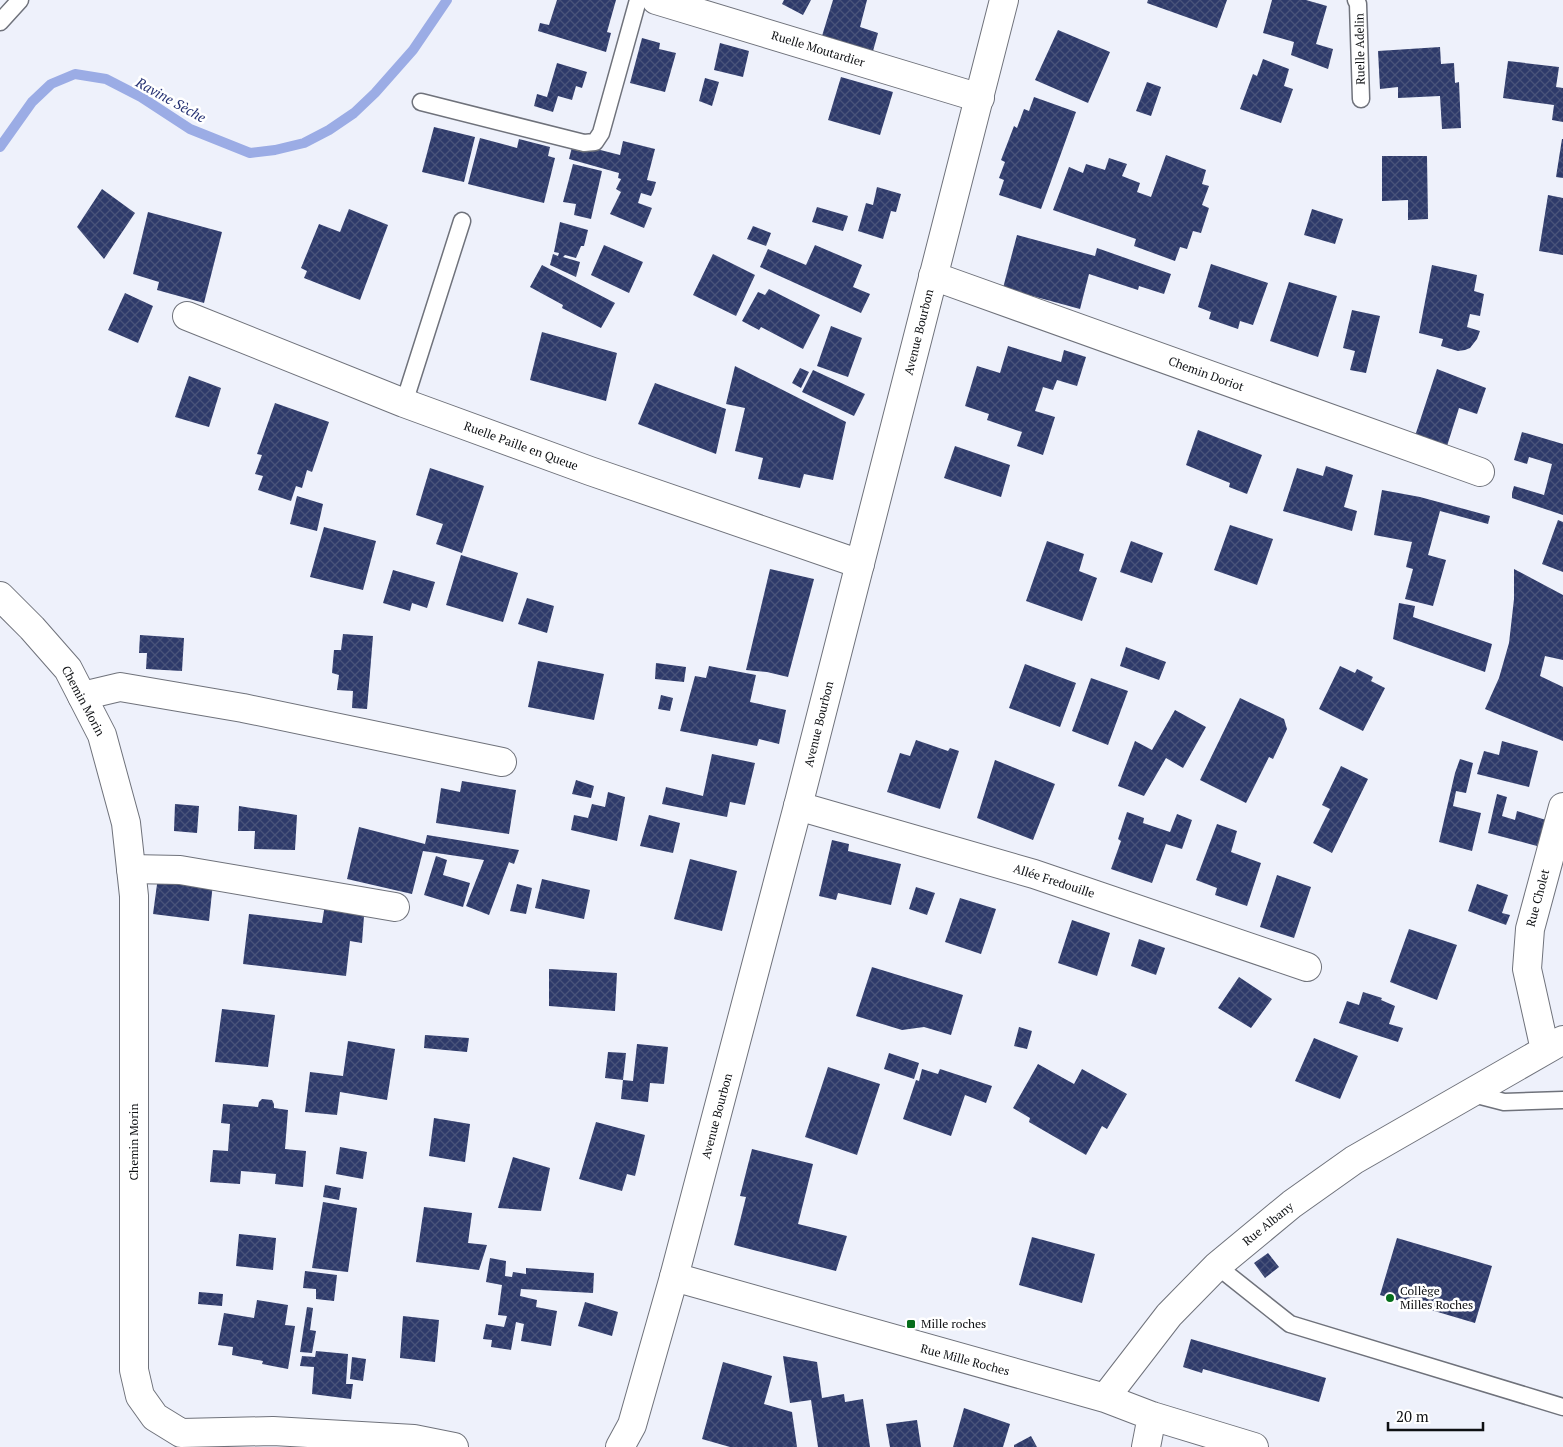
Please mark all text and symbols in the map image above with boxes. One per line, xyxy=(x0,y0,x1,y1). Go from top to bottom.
street label: Ruelle Adelin xyxy=(1351,13,1368,85)
street label: Ruelle Moutardier xyxy=(770,27,867,70)
water label: Ravine Sèche xyxy=(132,72,210,127)
street label: Avenue Bourbon xyxy=(901,287,936,376)
street label: Chemin Doriot xyxy=(1166,353,1246,394)
street label: Ruelle Paille en Queue xyxy=(462,418,580,473)
street label: Chemin Morin xyxy=(59,663,108,738)
street label: Avenue Bourbon xyxy=(801,679,836,768)
street label: Allée Fredouille xyxy=(1012,860,1097,901)
street label: Rue Cholet xyxy=(1523,867,1553,928)
street label: Avenue Bourbon xyxy=(698,1071,735,1160)
street label: Chemin Morin xyxy=(126,1103,141,1181)
street label: Rue Albany xyxy=(1239,1198,1297,1249)
place label: Collège Milles Roches xyxy=(1400,1283,1473,1312)
marker: Collège Milles Roches xyxy=(1384,1292,1396,1304)
place label: Mille roches xyxy=(921,1316,986,1331)
marker: Mille roches xyxy=(905,1318,917,1330)
street label: Rue Mille Roches xyxy=(919,1340,1011,1379)
scale bar xyxy=(1388,1400,1483,1432)
text: 20 m xyxy=(1396,1406,1429,1426)

